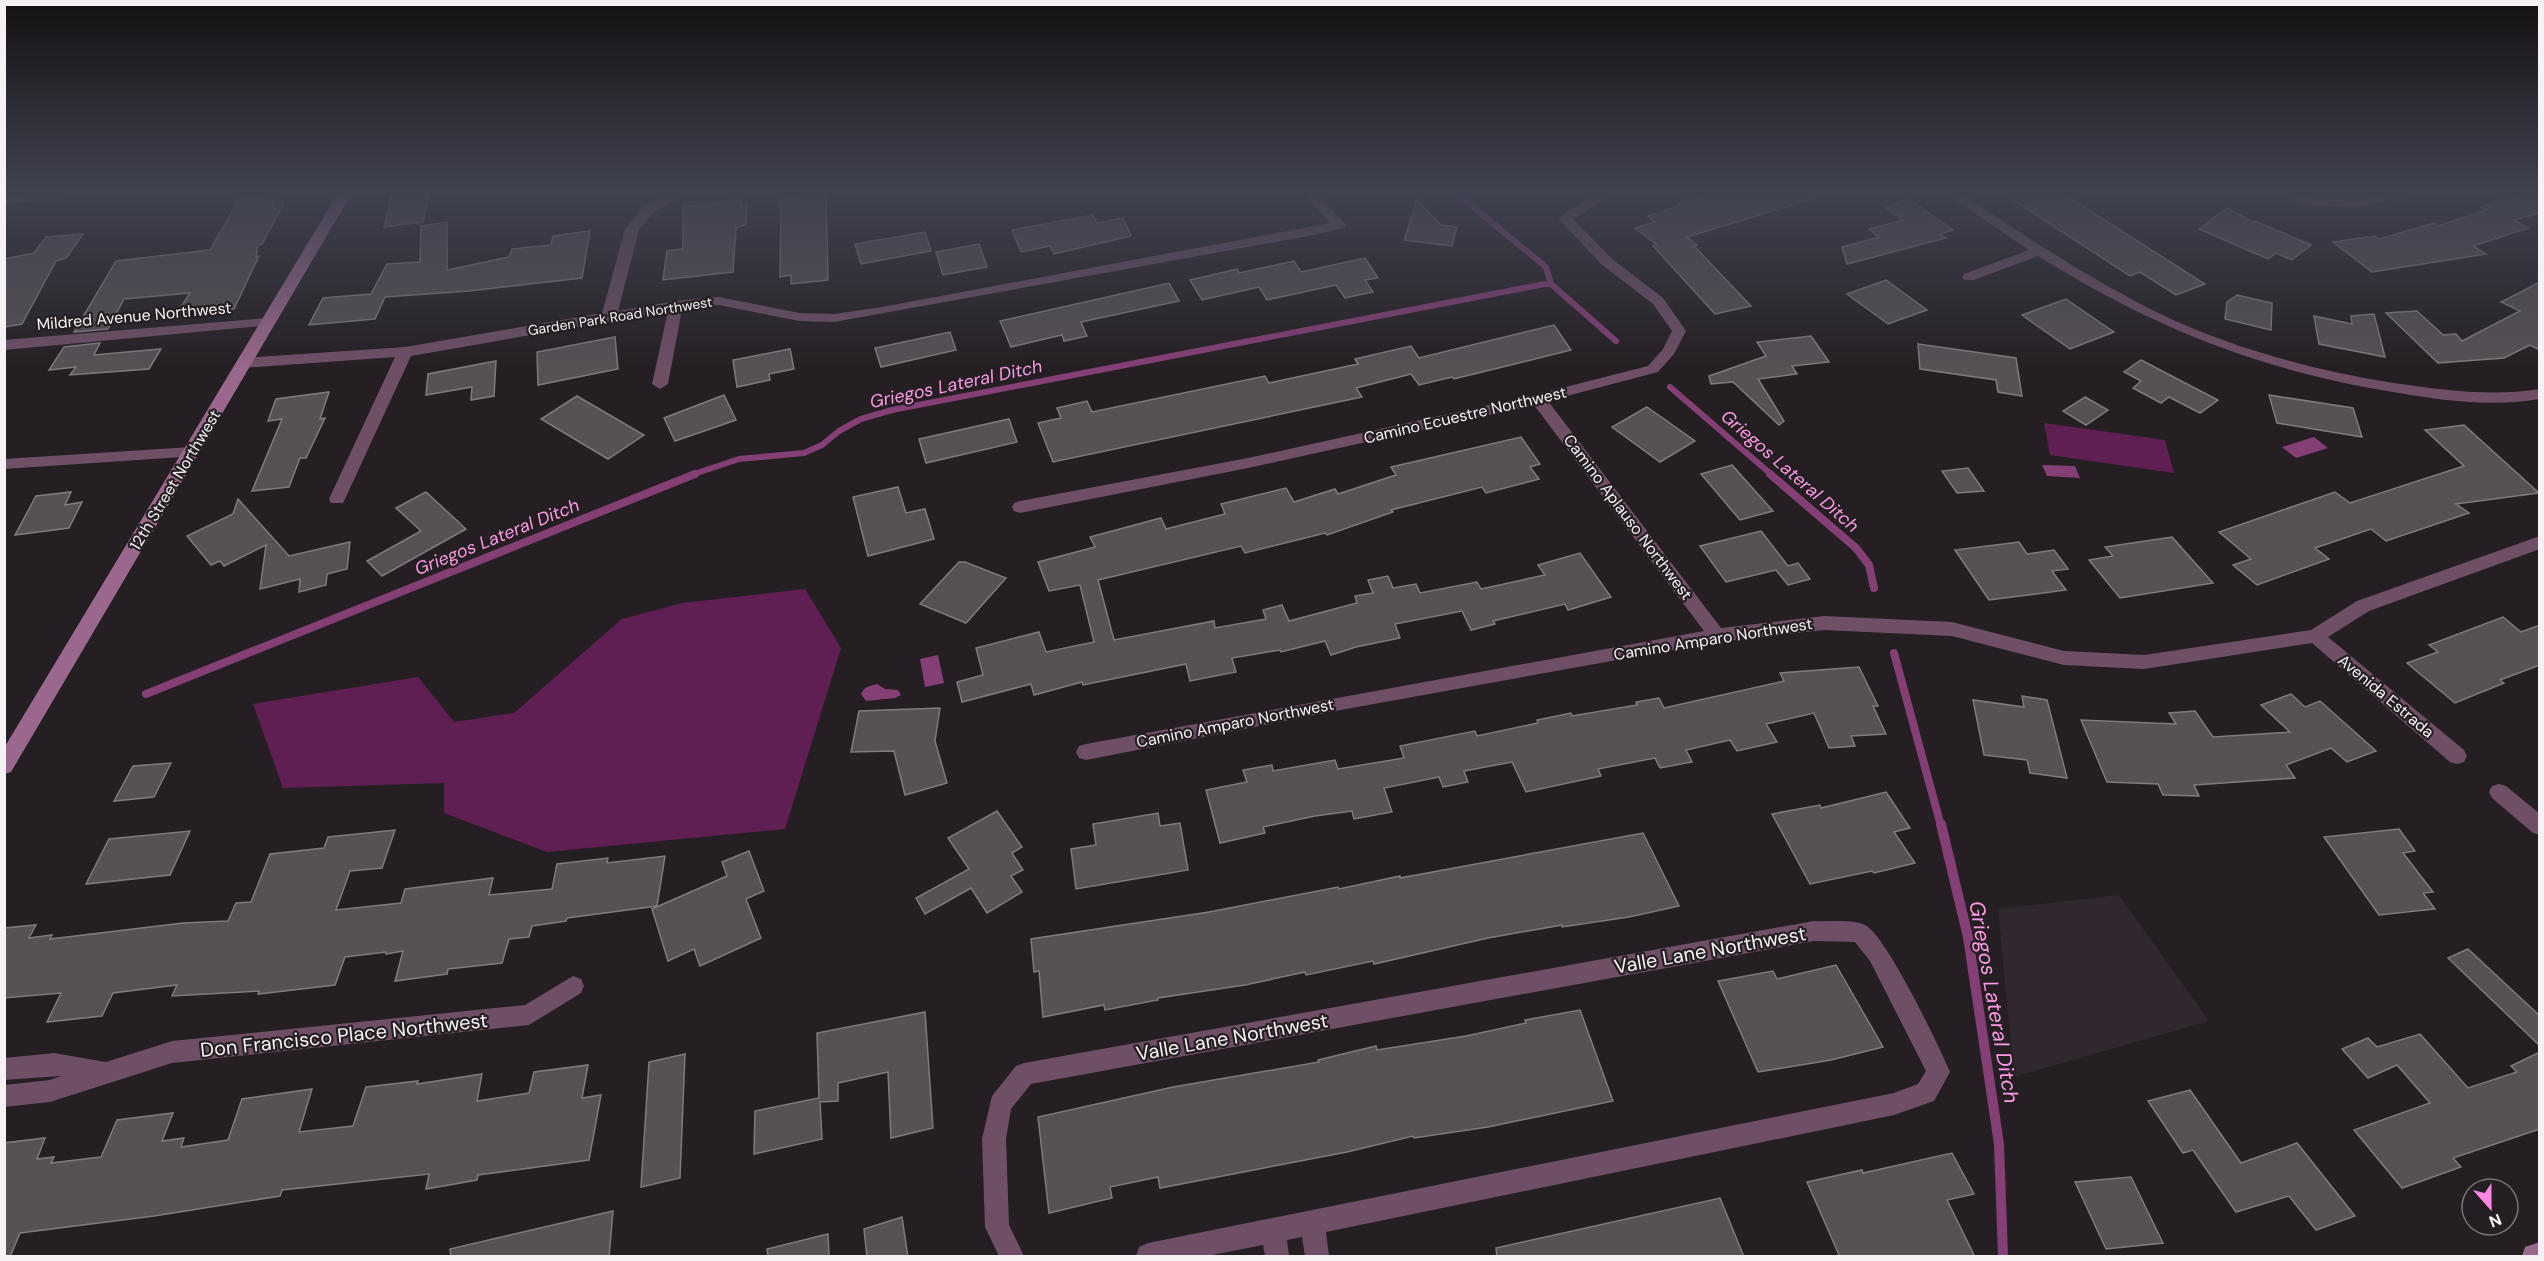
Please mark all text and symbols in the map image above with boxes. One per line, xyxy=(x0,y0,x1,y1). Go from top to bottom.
street label: Garden Park Road Northwest xyxy=(526,293,714,339)
street label: Mildred Avenue Northwest xyxy=(36,297,232,335)
water label: Griegos Lateral Ditch xyxy=(868,354,1044,414)
street label: Camino Ecuestre Northwest xyxy=(1362,381,1568,449)
water label: Griegos Lateral Ditch xyxy=(1716,404,1864,538)
street label: 12th Street Northwest xyxy=(125,406,225,554)
street label: Camino Aplauso Northwest xyxy=(1559,430,1697,604)
water label: Griegos Lateral Ditch xyxy=(411,493,583,581)
street label: Camino Amparo Northwest xyxy=(1612,613,1814,665)
street label: Avenida Estrada xyxy=(2334,650,2438,742)
street label: Camino Amparo Northwest xyxy=(1134,694,1336,752)
water label: Griegos Lateral Ditch xyxy=(1962,899,2026,1105)
street label: Valle Lane Northwest xyxy=(1612,920,1808,980)
street label: Don Francisco Place Northwest xyxy=(199,1007,489,1063)
street label: Valle Lane Northwest xyxy=(1134,1007,1330,1067)
north arrow xyxy=(2460,1177,2520,1237)
text: N xyxy=(2486,1209,2504,1232)

